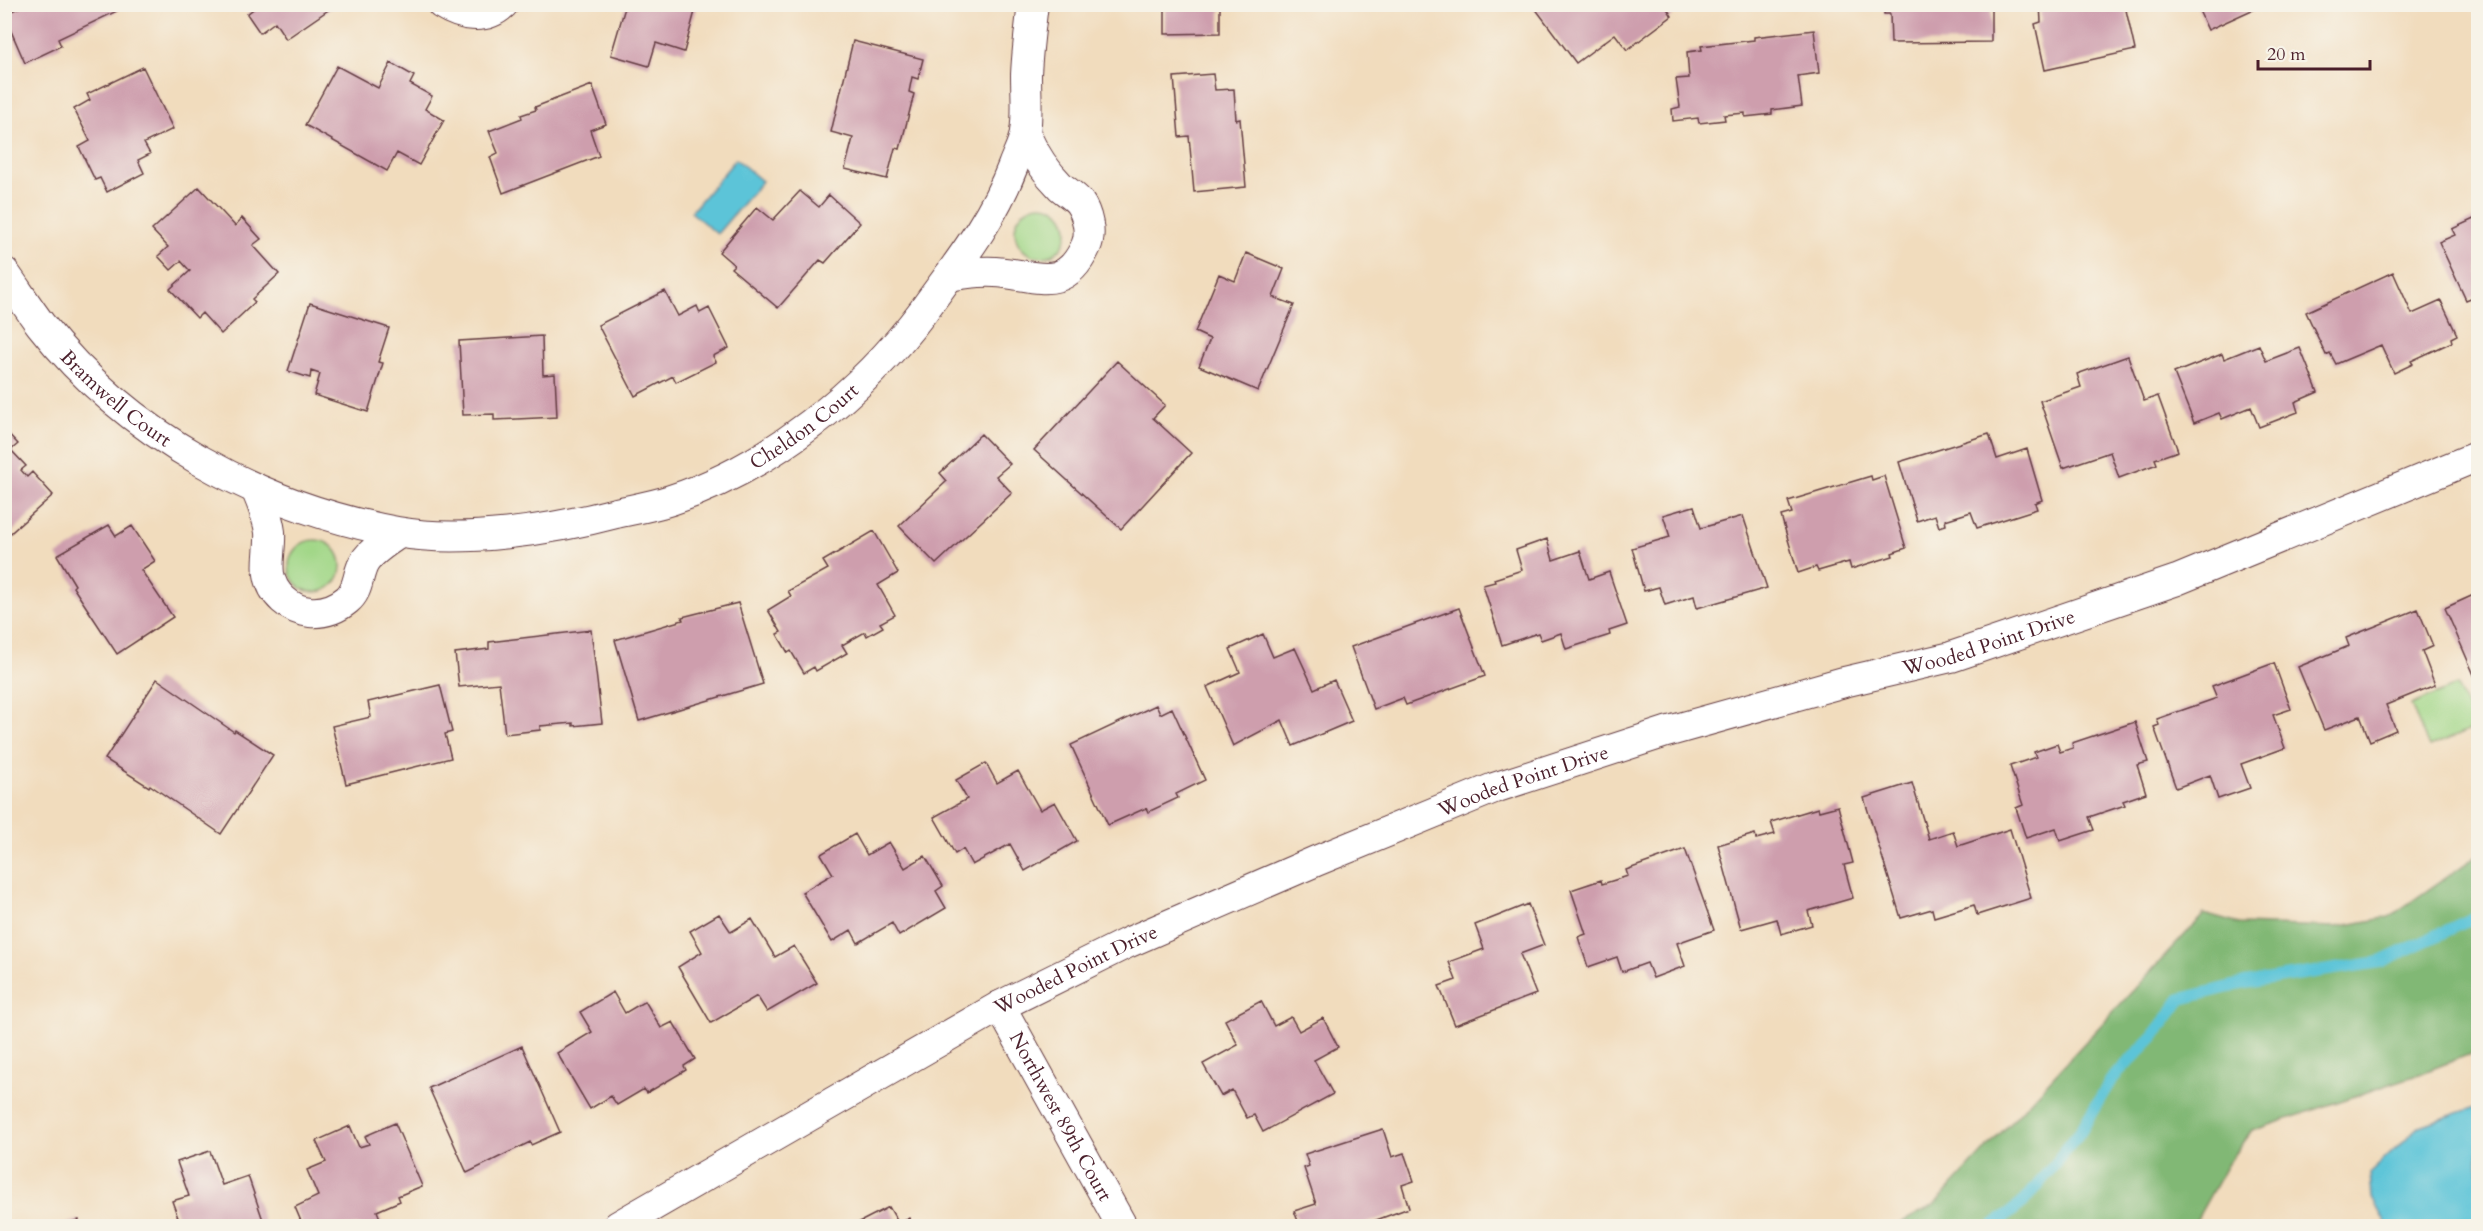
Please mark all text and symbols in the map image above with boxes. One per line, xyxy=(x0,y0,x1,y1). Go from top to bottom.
scale bar xyxy=(2258,33,2370,71)
text: 20 m xyxy=(2267,42,2306,67)
street label: Bramwell Court xyxy=(54,344,177,454)
street label: Cheldon Court xyxy=(745,377,865,476)
street label: Wooded Point Drive xyxy=(1899,603,2079,682)
street label: Wooded Point Drive xyxy=(1433,739,1612,824)
street label: Wooded Point Drive xyxy=(988,918,1162,1021)
street label: Northwest 89th Court xyxy=(1003,1027,1119,1207)

